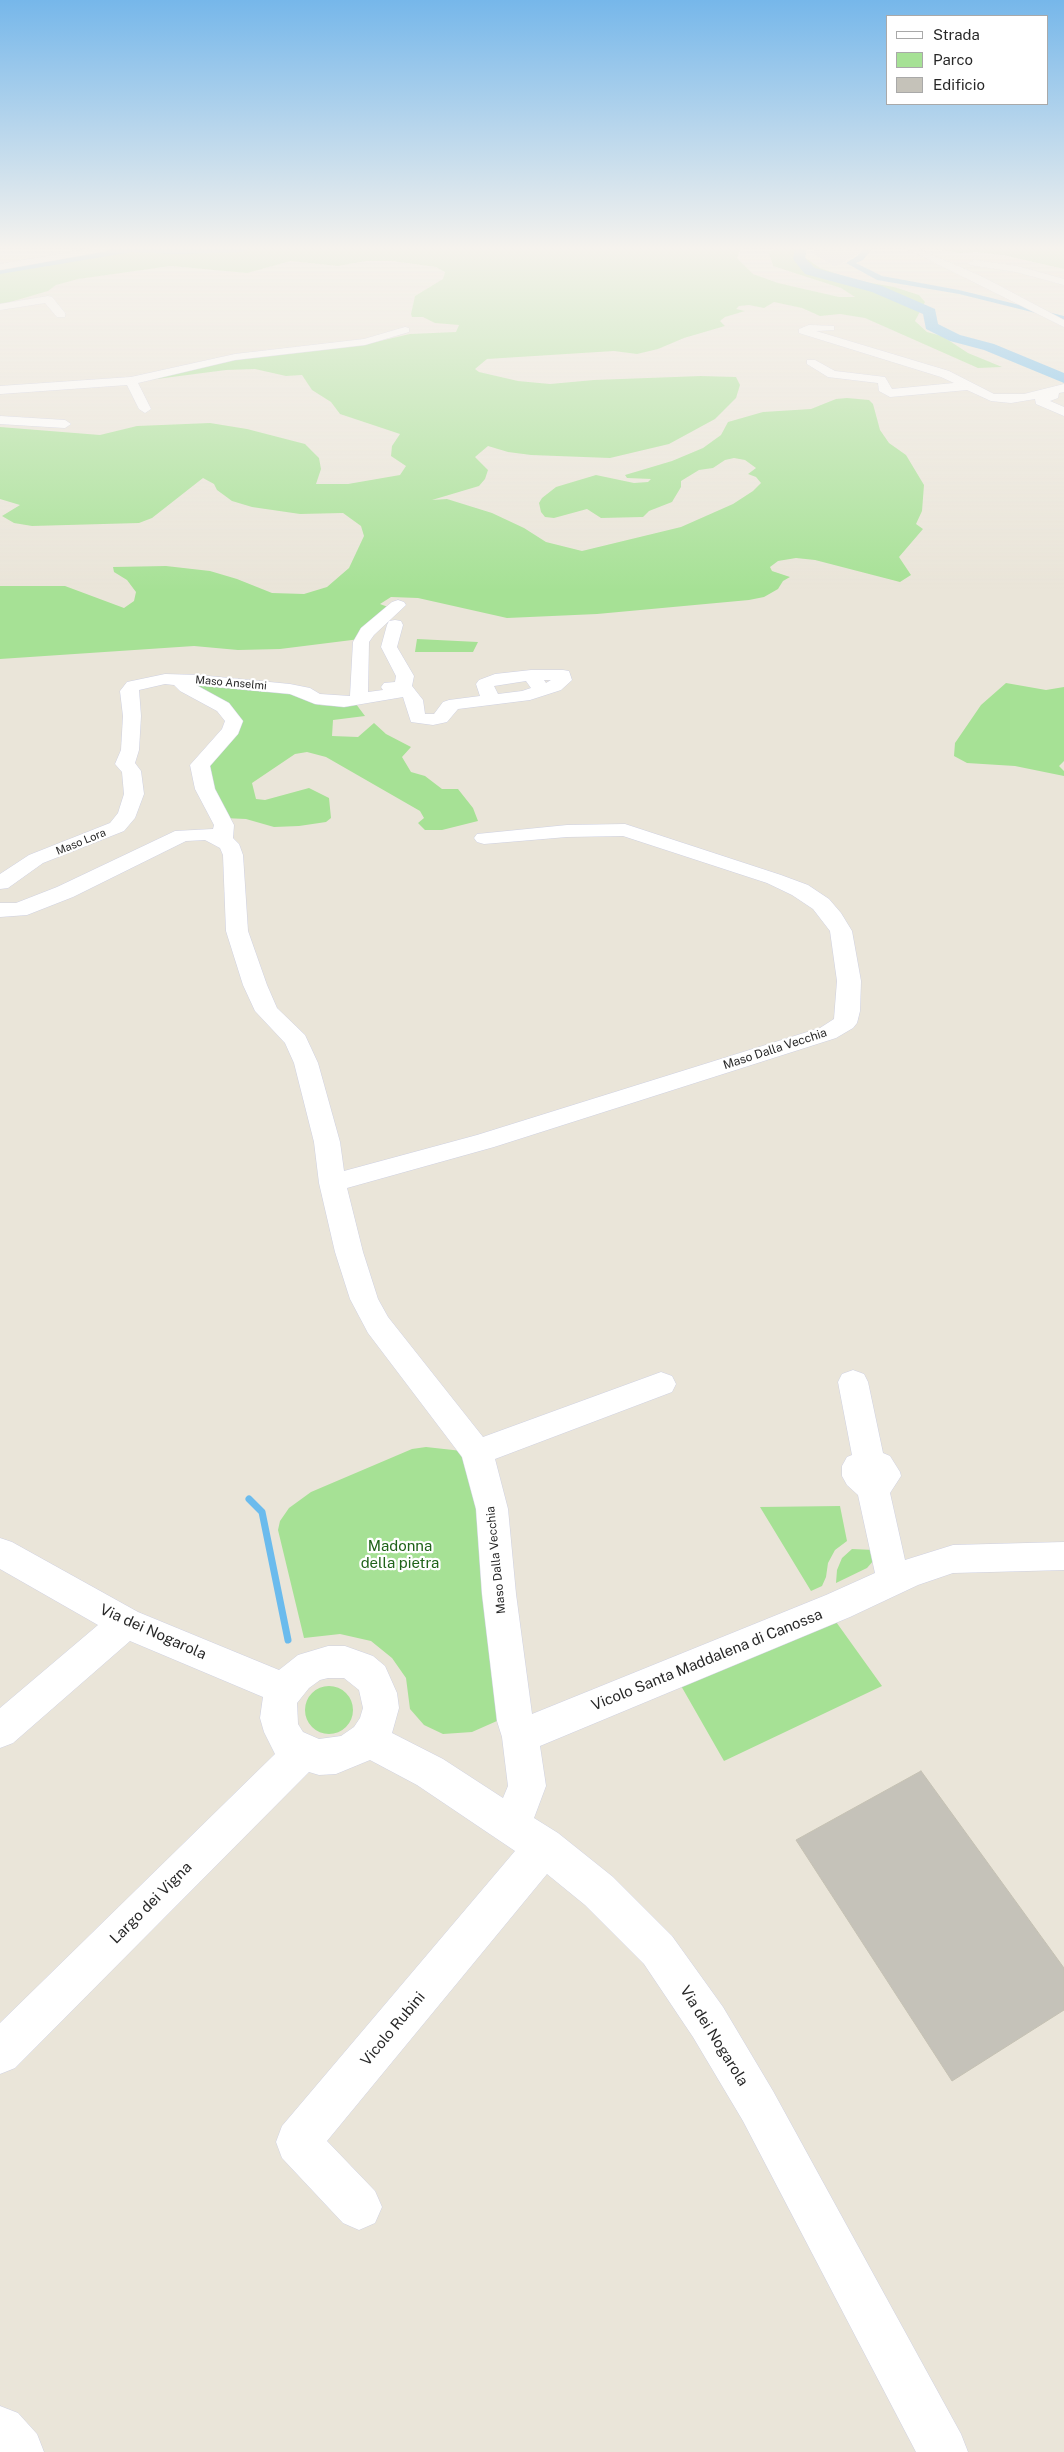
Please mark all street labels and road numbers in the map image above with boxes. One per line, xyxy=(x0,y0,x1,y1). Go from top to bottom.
street label: Maso Anselmi xyxy=(195,673,267,693)
street label: Maso Lora xyxy=(54,826,108,858)
street label: Maso Dalla Vecchia xyxy=(721,1025,829,1073)
street label: Maso Dalla Vecchia xyxy=(483,1505,509,1615)
street label: Via dei Nogarola xyxy=(97,1600,209,1664)
street label: Vicolo Santa Maddalena di Canossa xyxy=(589,1605,825,1715)
street label: Largo dei Vigna xyxy=(106,1858,196,1948)
street label: Via dei Nogarola xyxy=(676,1983,752,2089)
street label: Vicolo Rubini xyxy=(357,1988,429,2070)

